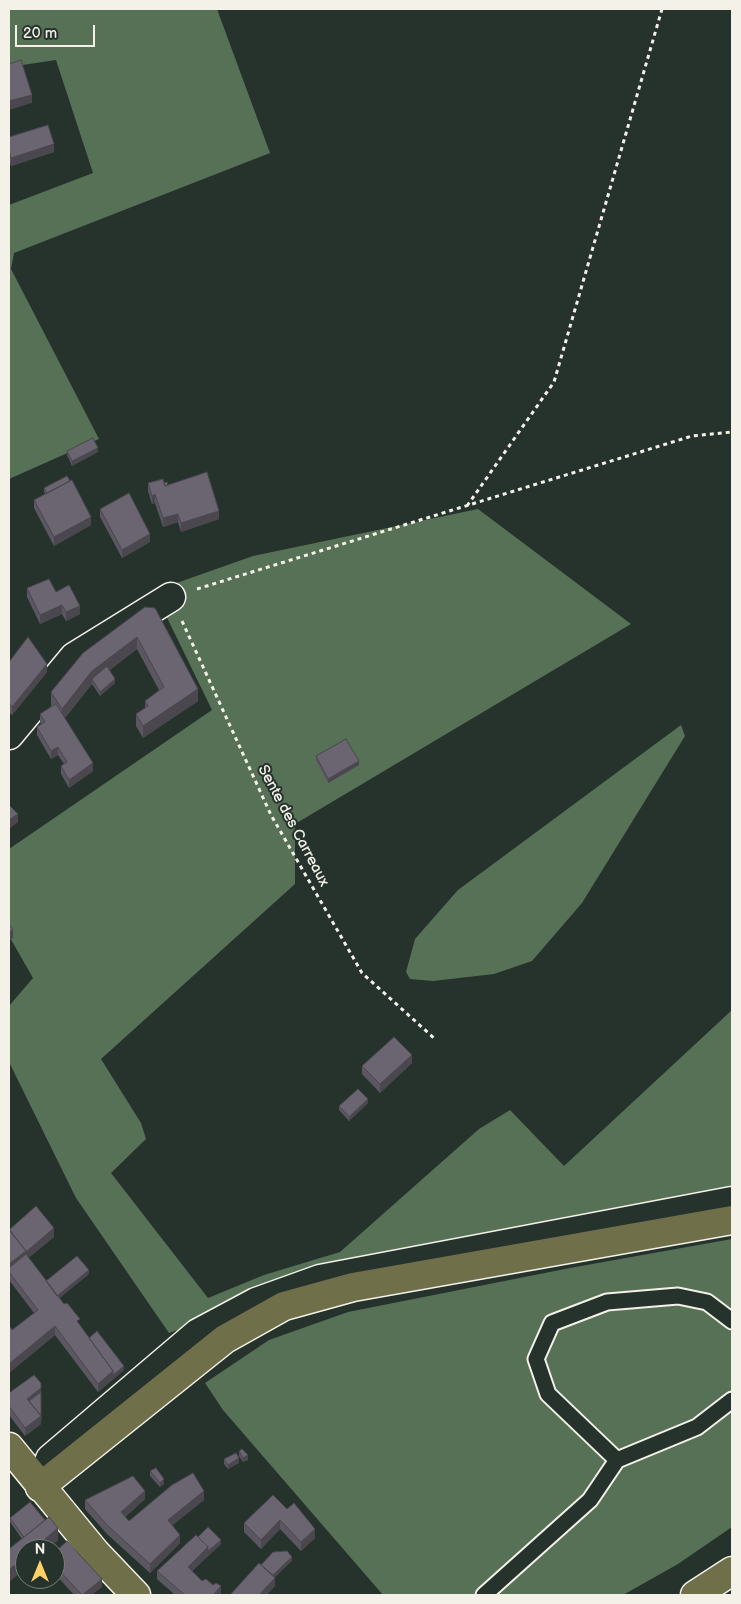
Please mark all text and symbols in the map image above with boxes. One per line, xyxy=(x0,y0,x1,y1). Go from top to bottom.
scale bar xyxy=(18,15,98,47)
text: 20 m xyxy=(23,24,57,43)
street label: Sente des Carreaux xyxy=(253,762,333,890)
north arrow xyxy=(15,1539,65,1589)
text: N xyxy=(35,1541,45,1558)

